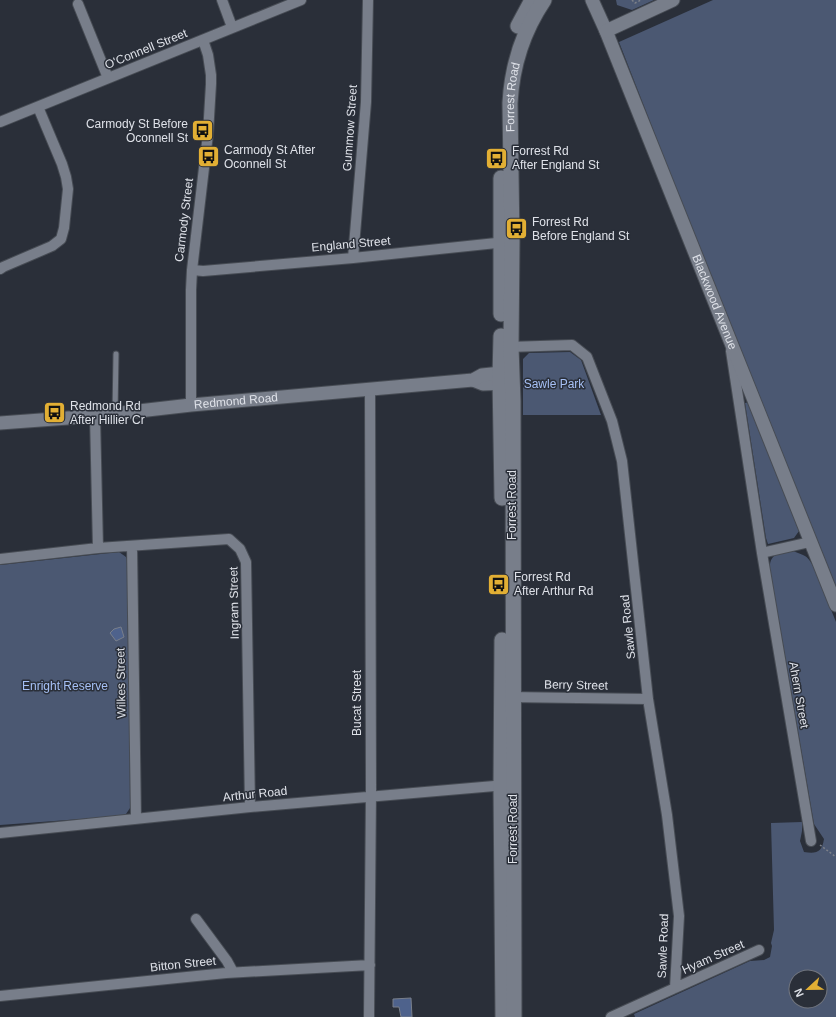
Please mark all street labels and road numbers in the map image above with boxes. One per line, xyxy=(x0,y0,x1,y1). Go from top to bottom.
street label: O'Connell Street xyxy=(103,26,190,72)
street label: Forrest Road xyxy=(503,61,523,132)
street label: Gummow Street xyxy=(340,84,360,172)
street label: Carmody Street xyxy=(172,177,196,263)
street label: England Street xyxy=(311,234,392,254)
street label: Blackwood Avenue xyxy=(689,252,740,352)
street label: Redmond Road xyxy=(193,390,278,412)
street label: Forrest Road xyxy=(505,470,519,540)
street label: Ingram Street xyxy=(226,566,242,639)
street label: Sawle Road xyxy=(618,594,638,660)
street label: Wilkes Street xyxy=(113,647,129,718)
street label: Ahern Street xyxy=(786,661,812,730)
street label: Bucat Street xyxy=(350,669,364,736)
street label: Berry Street xyxy=(544,677,609,693)
street label: Arthur Road xyxy=(222,784,288,804)
street label: Forrest Road xyxy=(506,794,520,864)
street label: Sawle Road xyxy=(655,913,671,979)
street label: Hyam Street xyxy=(680,937,747,977)
street label: Bitton Street xyxy=(149,954,217,974)

